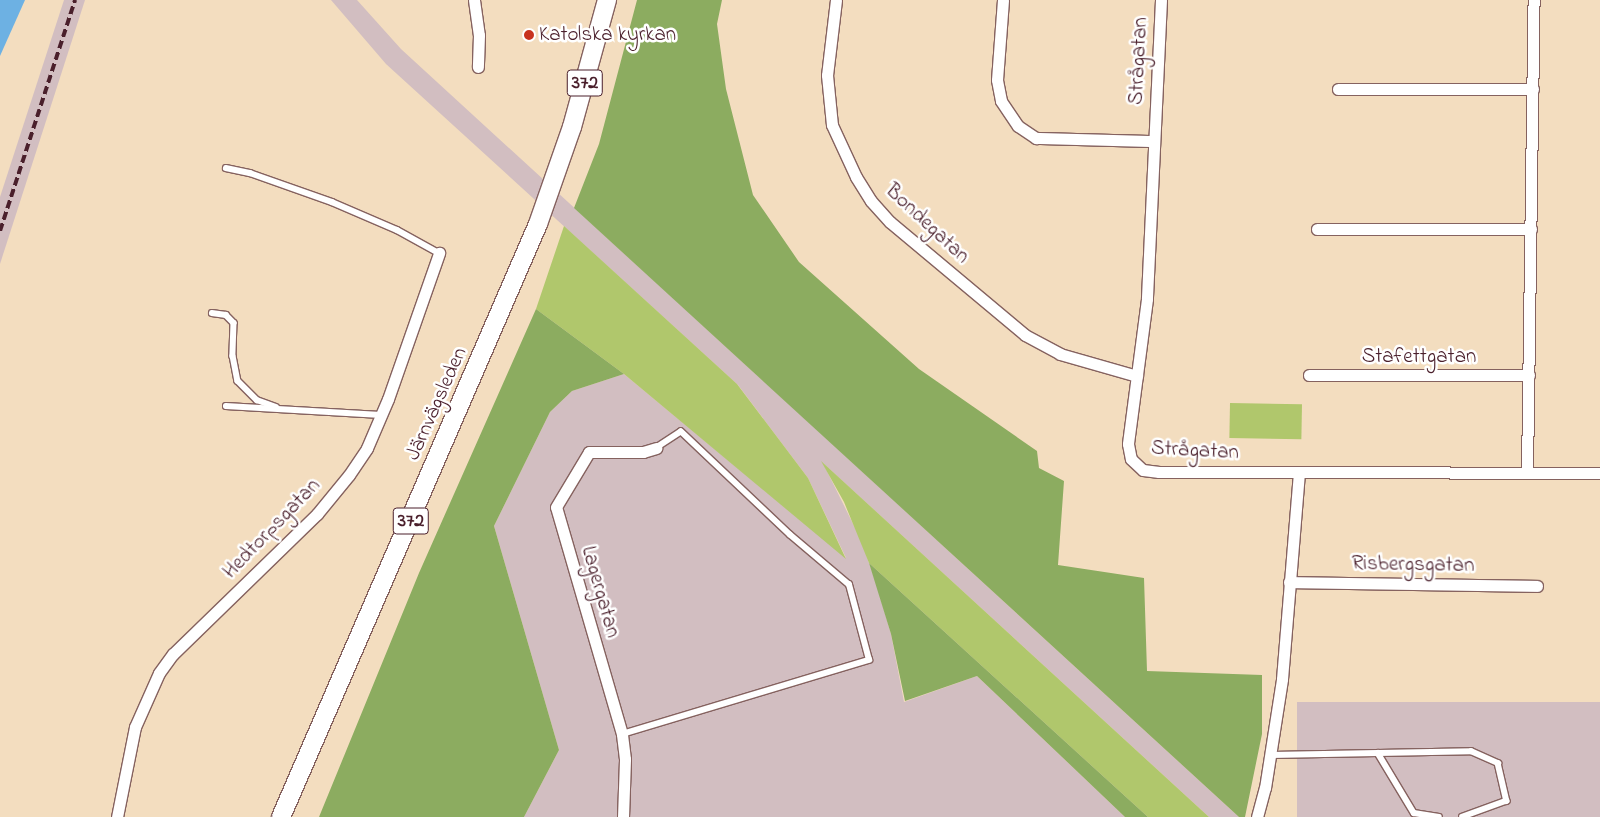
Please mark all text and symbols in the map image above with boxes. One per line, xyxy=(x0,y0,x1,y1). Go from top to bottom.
street label: Strågatan xyxy=(1124,16,1154,106)
place label: Katolska kyrkan xyxy=(539,22,676,48)
marker: Katolska kyrkan xyxy=(523,29,535,41)
road number: 372 xyxy=(566,66,604,100)
street label: Bondegatan xyxy=(880,179,974,269)
street label: Järnvägsleden xyxy=(401,344,473,464)
street label: Stafettgatan xyxy=(1362,344,1476,370)
street label: Strågatan xyxy=(1150,436,1240,466)
street label: Hedtorpsgatan xyxy=(218,474,326,584)
road number: 372 xyxy=(392,504,430,538)
street label: Lagergatan xyxy=(575,543,625,641)
street label: Risbergsgatan xyxy=(1351,551,1475,579)

